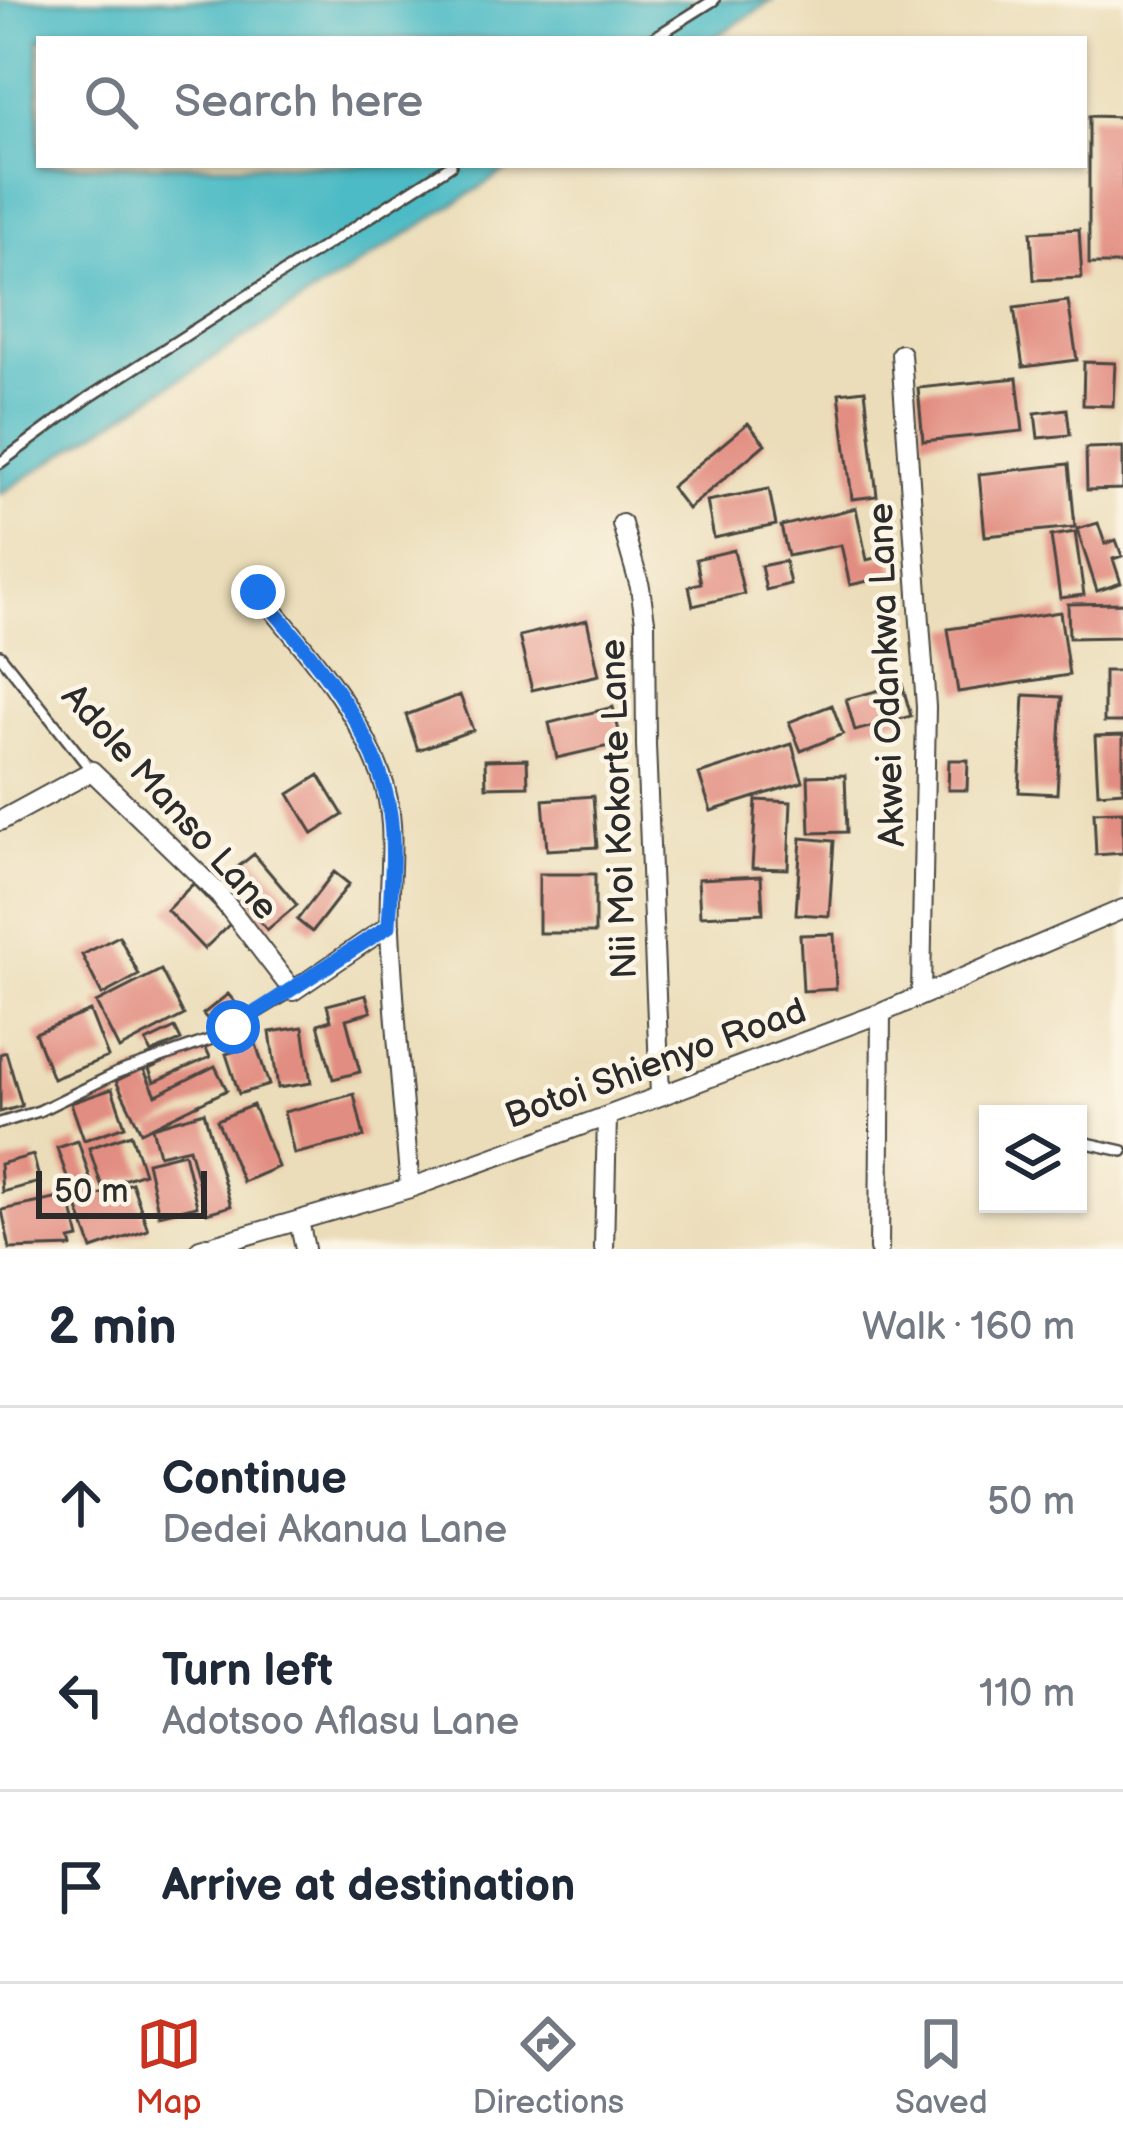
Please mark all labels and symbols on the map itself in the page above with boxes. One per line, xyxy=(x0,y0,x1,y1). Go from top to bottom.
street label: Akwei Odankwa Lane xyxy=(860,502,915,848)
route end xyxy=(231,565,285,619)
street label: Nii Moi Kokorte Lane xyxy=(592,638,647,980)
street label: Adole Manso Lane xyxy=(52,676,286,929)
street label: Botoi Shienyo Road xyxy=(500,990,812,1139)
route start xyxy=(206,1000,260,1054)
scale bar xyxy=(36,1165,207,1218)

